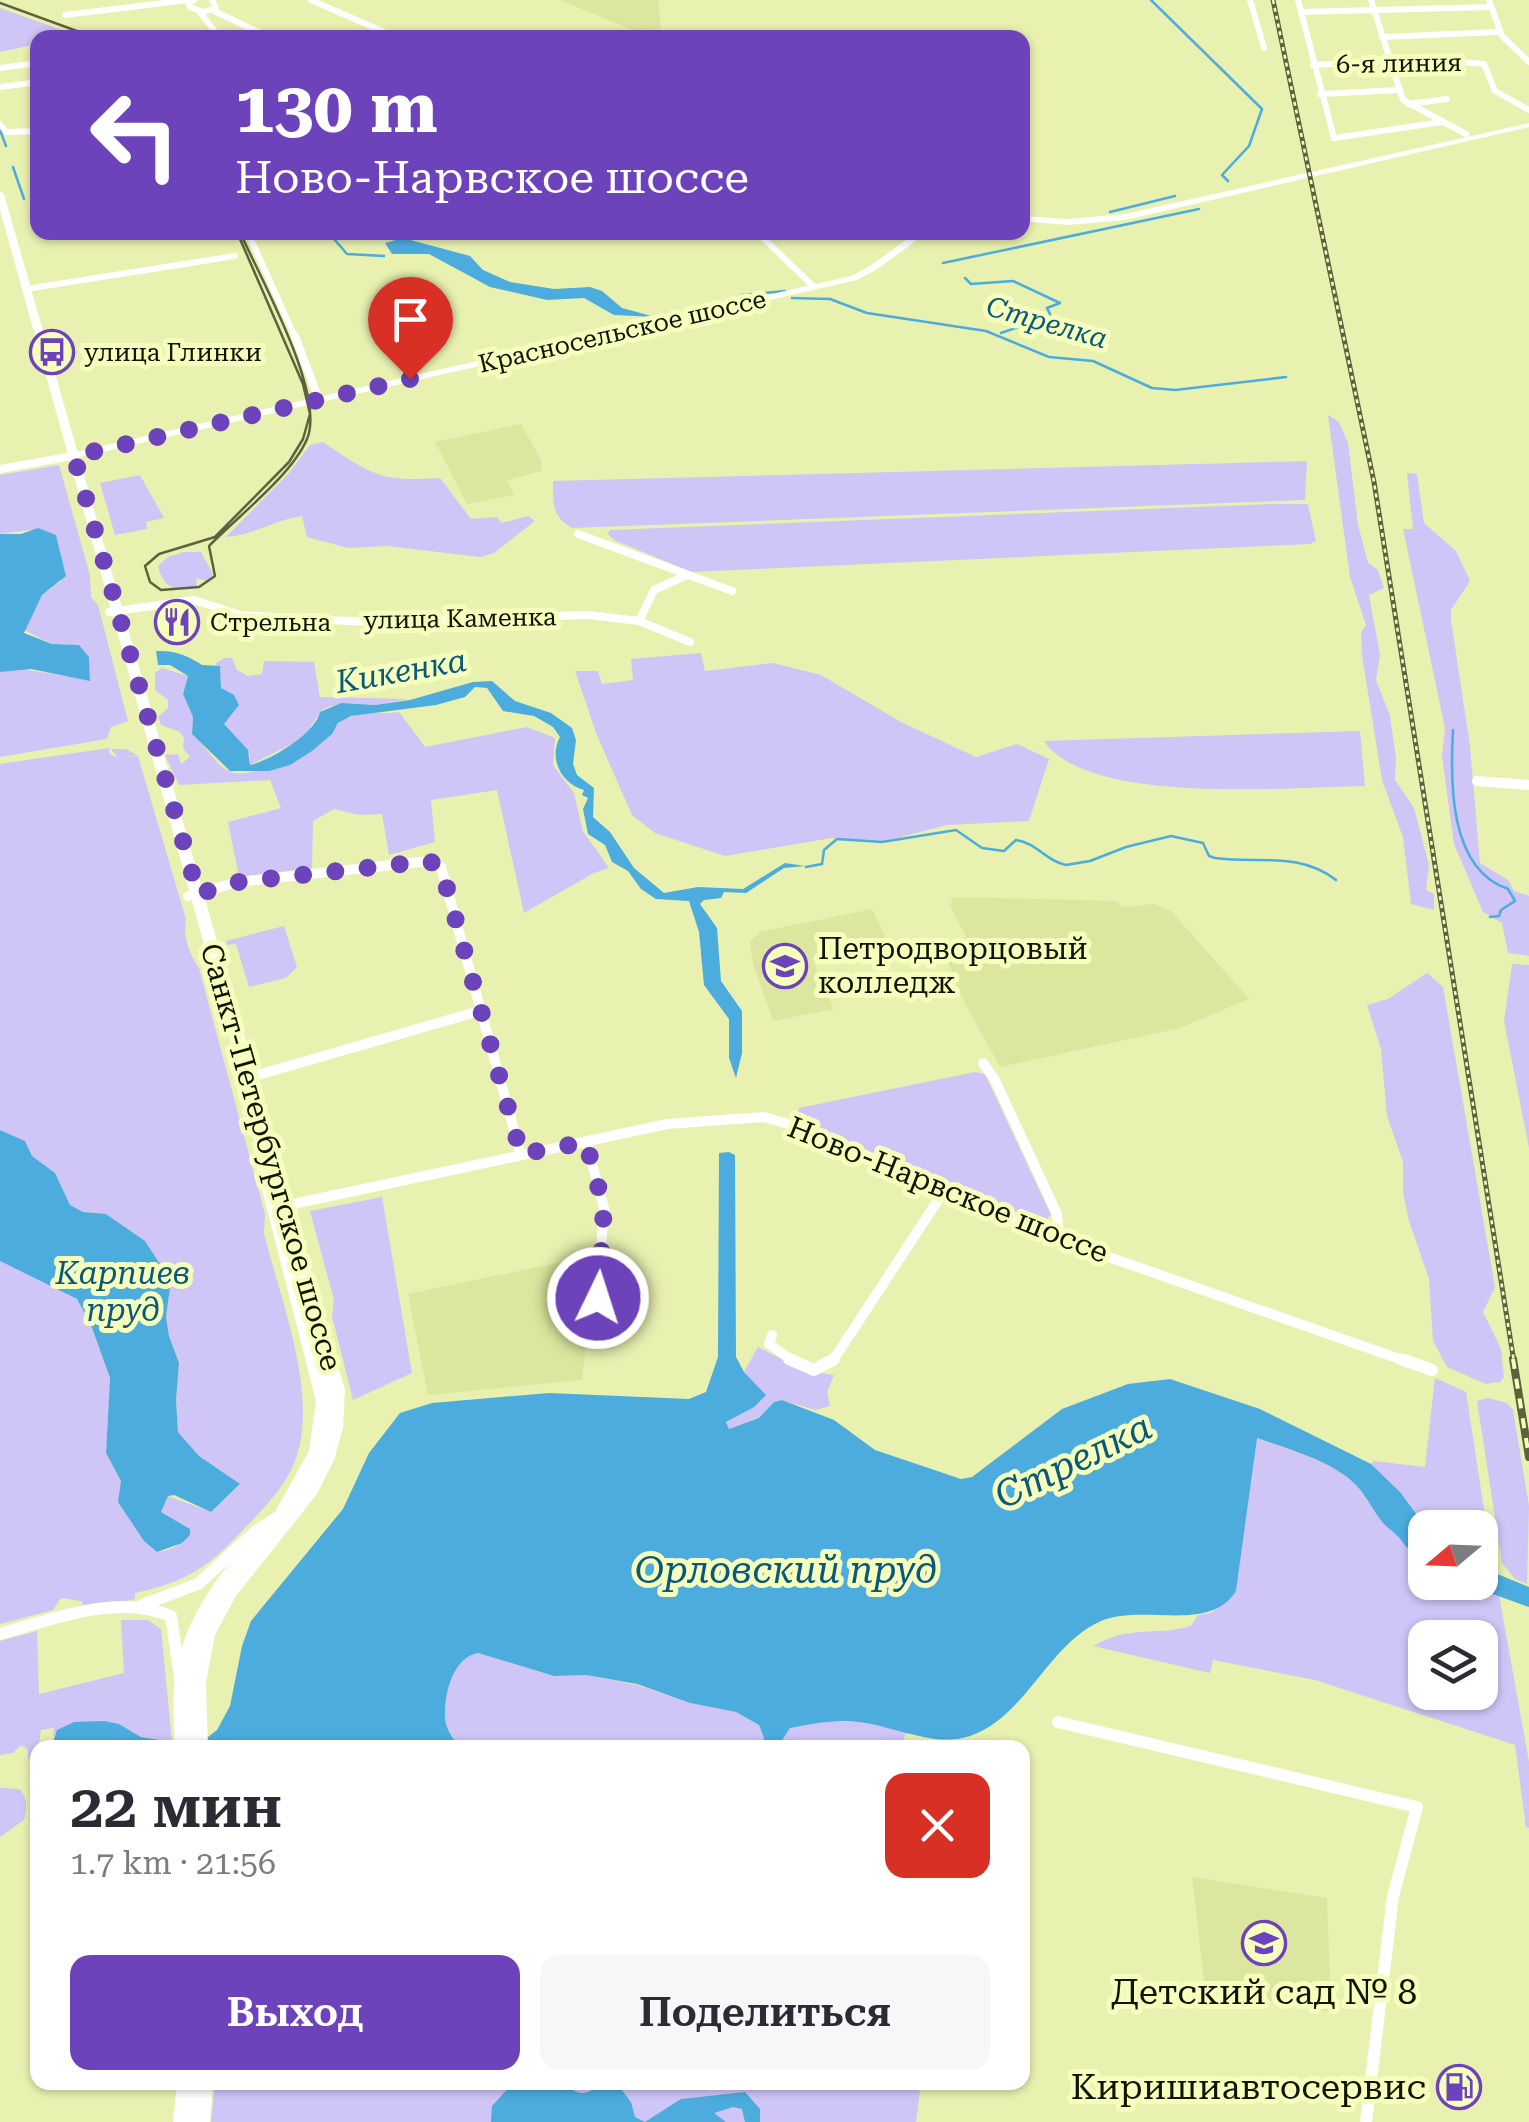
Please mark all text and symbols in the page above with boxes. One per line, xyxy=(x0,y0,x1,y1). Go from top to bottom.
street label: 6-я линия xyxy=(1336,48,1462,79)
text: 130 m xyxy=(235,67,438,149)
icon: left xyxy=(70,70,200,200)
text: Ново-Нарвское шоссе xyxy=(235,151,749,204)
pin xyxy=(368,277,453,380)
street label: Красносельское шоссе xyxy=(475,284,769,379)
water label: Стрелка xyxy=(983,289,1111,355)
icon: arrive xyxy=(383,292,438,347)
bus stop icon: улица Глинки xyxy=(29,329,75,375)
place label: улица Глинки xyxy=(84,338,262,367)
restaurant icon: Стрельна xyxy=(154,599,200,645)
street label: улица Каменка xyxy=(363,602,557,635)
place label: Стрельна xyxy=(210,608,331,637)
water label: Кикенка xyxy=(332,641,469,701)
place label: Петродворцовый колледж xyxy=(818,931,1088,1000)
street label: Санкт-Петербургское шоссе xyxy=(194,939,349,1375)
school or university icon: Петродворцовый колледж xyxy=(762,943,808,989)
street label: Ново-Нарвское шоссе xyxy=(783,1109,1114,1270)
position arrow xyxy=(546,1246,650,1350)
water label: Карпиев пруд xyxy=(55,1254,190,1329)
water label: Стрелка xyxy=(988,1404,1158,1518)
north arrow xyxy=(1408,1510,1498,1600)
map controls xyxy=(1408,1510,1498,1710)
water label: Орловский пруд xyxy=(635,1548,937,1592)
button: layers xyxy=(1408,1620,1498,1710)
text: 22 мин xyxy=(70,1771,282,1842)
button: close xyxy=(885,1773,990,1878)
text: 1.7 km · 21:56 xyxy=(70,1844,276,1882)
school or university icon: Детский сад № 8 xyxy=(1241,1920,1287,1966)
button: Выход xyxy=(70,1955,520,2070)
button: Поделиться xyxy=(540,1955,990,2070)
place label: Детский сад № 8 xyxy=(1111,1972,1417,2013)
fuel station icon: Киришиавтосервис xyxy=(1436,2064,1482,2110)
place label: Киришиавтосервис xyxy=(1071,2067,1426,2108)

